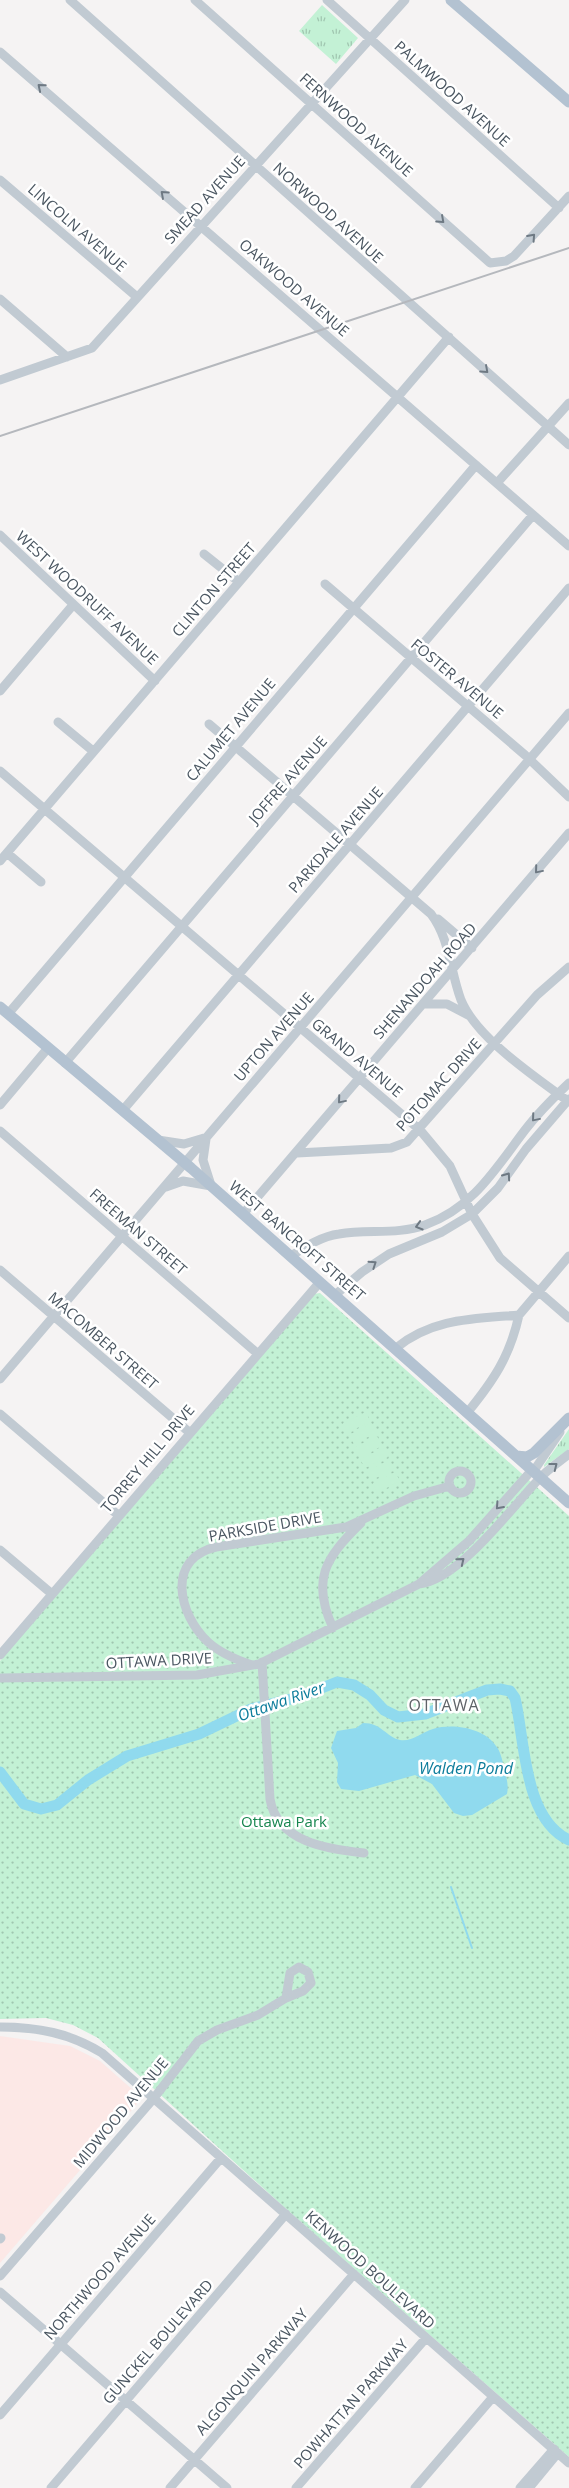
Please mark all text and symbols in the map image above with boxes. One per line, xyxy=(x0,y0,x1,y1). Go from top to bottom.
street label: PALMWOOD AVENUE xyxy=(391,36,515,151)
street label: FERNWOOD AVENUE xyxy=(296,68,418,181)
one-way arrow xyxy=(38,84,47,93)
street label: SMEAD AVENUE xyxy=(159,151,249,248)
street label: NORWOOD AVENUE xyxy=(269,157,388,267)
street label: LINCOLN AVENUE xyxy=(24,179,131,276)
one-way arrow xyxy=(161,190,170,199)
one-way arrow xyxy=(435,214,444,223)
street label: OAKWOOD AVENUE xyxy=(235,234,354,341)
one-way arrow xyxy=(526,234,535,243)
one-way arrow xyxy=(480,364,489,373)
street label: WEST WOODRUFF AVENUE xyxy=(12,526,163,669)
street label: CLINTON STREET xyxy=(167,537,260,641)
street label: FOSTER AVENUE xyxy=(407,634,508,723)
street label: CALUMET AVENUE xyxy=(181,674,279,785)
street label: JOFFRE AVENUE xyxy=(242,731,331,829)
street label: PARKDALE AVENUE xyxy=(284,782,387,897)
one-way arrow xyxy=(534,865,543,874)
street label: SHENANDOAH ROAD xyxy=(368,918,480,1043)
street label: UPTON AVENUE xyxy=(229,987,318,1085)
street label: GRAND AVENUE xyxy=(308,1013,407,1101)
street label: POTOMAC DRIVE xyxy=(391,1034,485,1135)
one-way arrow xyxy=(338,1095,347,1104)
one-way arrow xyxy=(533,1112,541,1121)
one-way arrow xyxy=(501,1173,510,1182)
street label: WEST BANCROFT STREET xyxy=(225,1176,370,1305)
street label: FREEMAN STREET xyxy=(86,1184,192,1279)
one-way arrow xyxy=(416,1221,424,1231)
one-way arrow xyxy=(367,1261,377,1270)
street label: MACOMBER STREET xyxy=(44,1287,163,1394)
street label: TORREY HILL DRIVE xyxy=(96,1400,198,1517)
one-way arrow xyxy=(548,1463,557,1471)
one-way arrow xyxy=(496,1501,505,1510)
street label: PARKSIDE DRIVE xyxy=(207,1506,323,1546)
one-way arrow xyxy=(455,1558,464,1566)
street label: OTTAWA DRIVE xyxy=(105,1647,213,1673)
water label: Ottawa River xyxy=(235,1676,328,1726)
district label: OTTAWA xyxy=(408,1694,480,1716)
water label: Walden Pond xyxy=(419,1757,514,1779)
park label: Ottawa Park xyxy=(241,1811,327,1831)
street label: MIDWOOD AVENUE xyxy=(68,2053,172,2172)
street label: KENWOOD BOULEVARD xyxy=(302,2206,440,2333)
street label: NORTHWOOD AVENUE xyxy=(39,2209,160,2344)
street label: GUNCKEL BOULEVARD xyxy=(98,2275,217,2408)
street label: ALGONQUIN PARKWAY xyxy=(191,2303,312,2439)
street label: POWHATTAN PARKWAY xyxy=(289,2334,412,2472)

